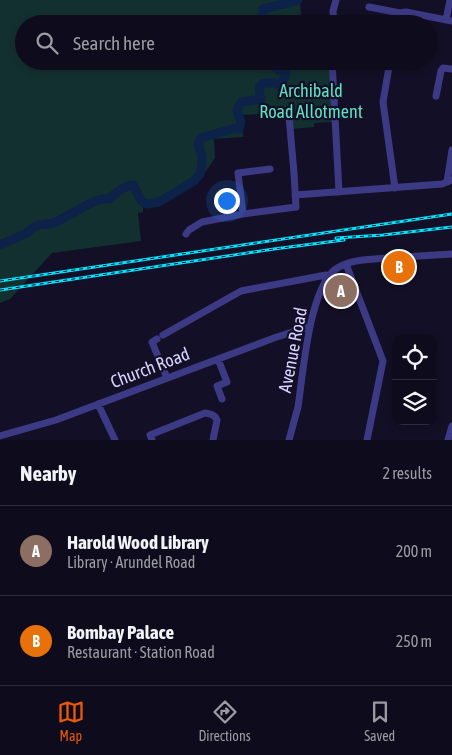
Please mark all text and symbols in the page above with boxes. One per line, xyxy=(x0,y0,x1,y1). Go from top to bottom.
search box xyxy=(15,15,437,70)
icon: search xyxy=(33,29,61,57)
text: Search here xyxy=(73,32,155,54)
park label: Archibald Road Allotment xyxy=(259,80,363,122)
your location xyxy=(214,188,240,214)
pin: B xyxy=(383,248,415,286)
pin: A xyxy=(325,272,357,310)
street label: Avenue Road xyxy=(274,305,311,394)
map controls xyxy=(392,335,437,425)
button: locate xyxy=(392,335,437,380)
street label: Church Road xyxy=(107,343,192,392)
button: layers xyxy=(392,380,437,425)
text: Nearby xyxy=(20,461,76,485)
text: 2 results xyxy=(382,464,432,482)
text: Harold Wood Library xyxy=(67,531,209,553)
text: A xyxy=(32,542,40,560)
text: 200 m xyxy=(396,542,432,560)
text: Library · Arundel Road xyxy=(67,553,195,571)
text: Bombay Palace xyxy=(67,621,174,643)
text: B xyxy=(32,632,40,650)
text: 250 m xyxy=(396,632,432,650)
text: Restaurant · Station Road xyxy=(67,643,215,661)
tab: Map xyxy=(57,698,85,744)
tab: Directions xyxy=(198,698,251,744)
tab: Saved xyxy=(364,698,395,744)

